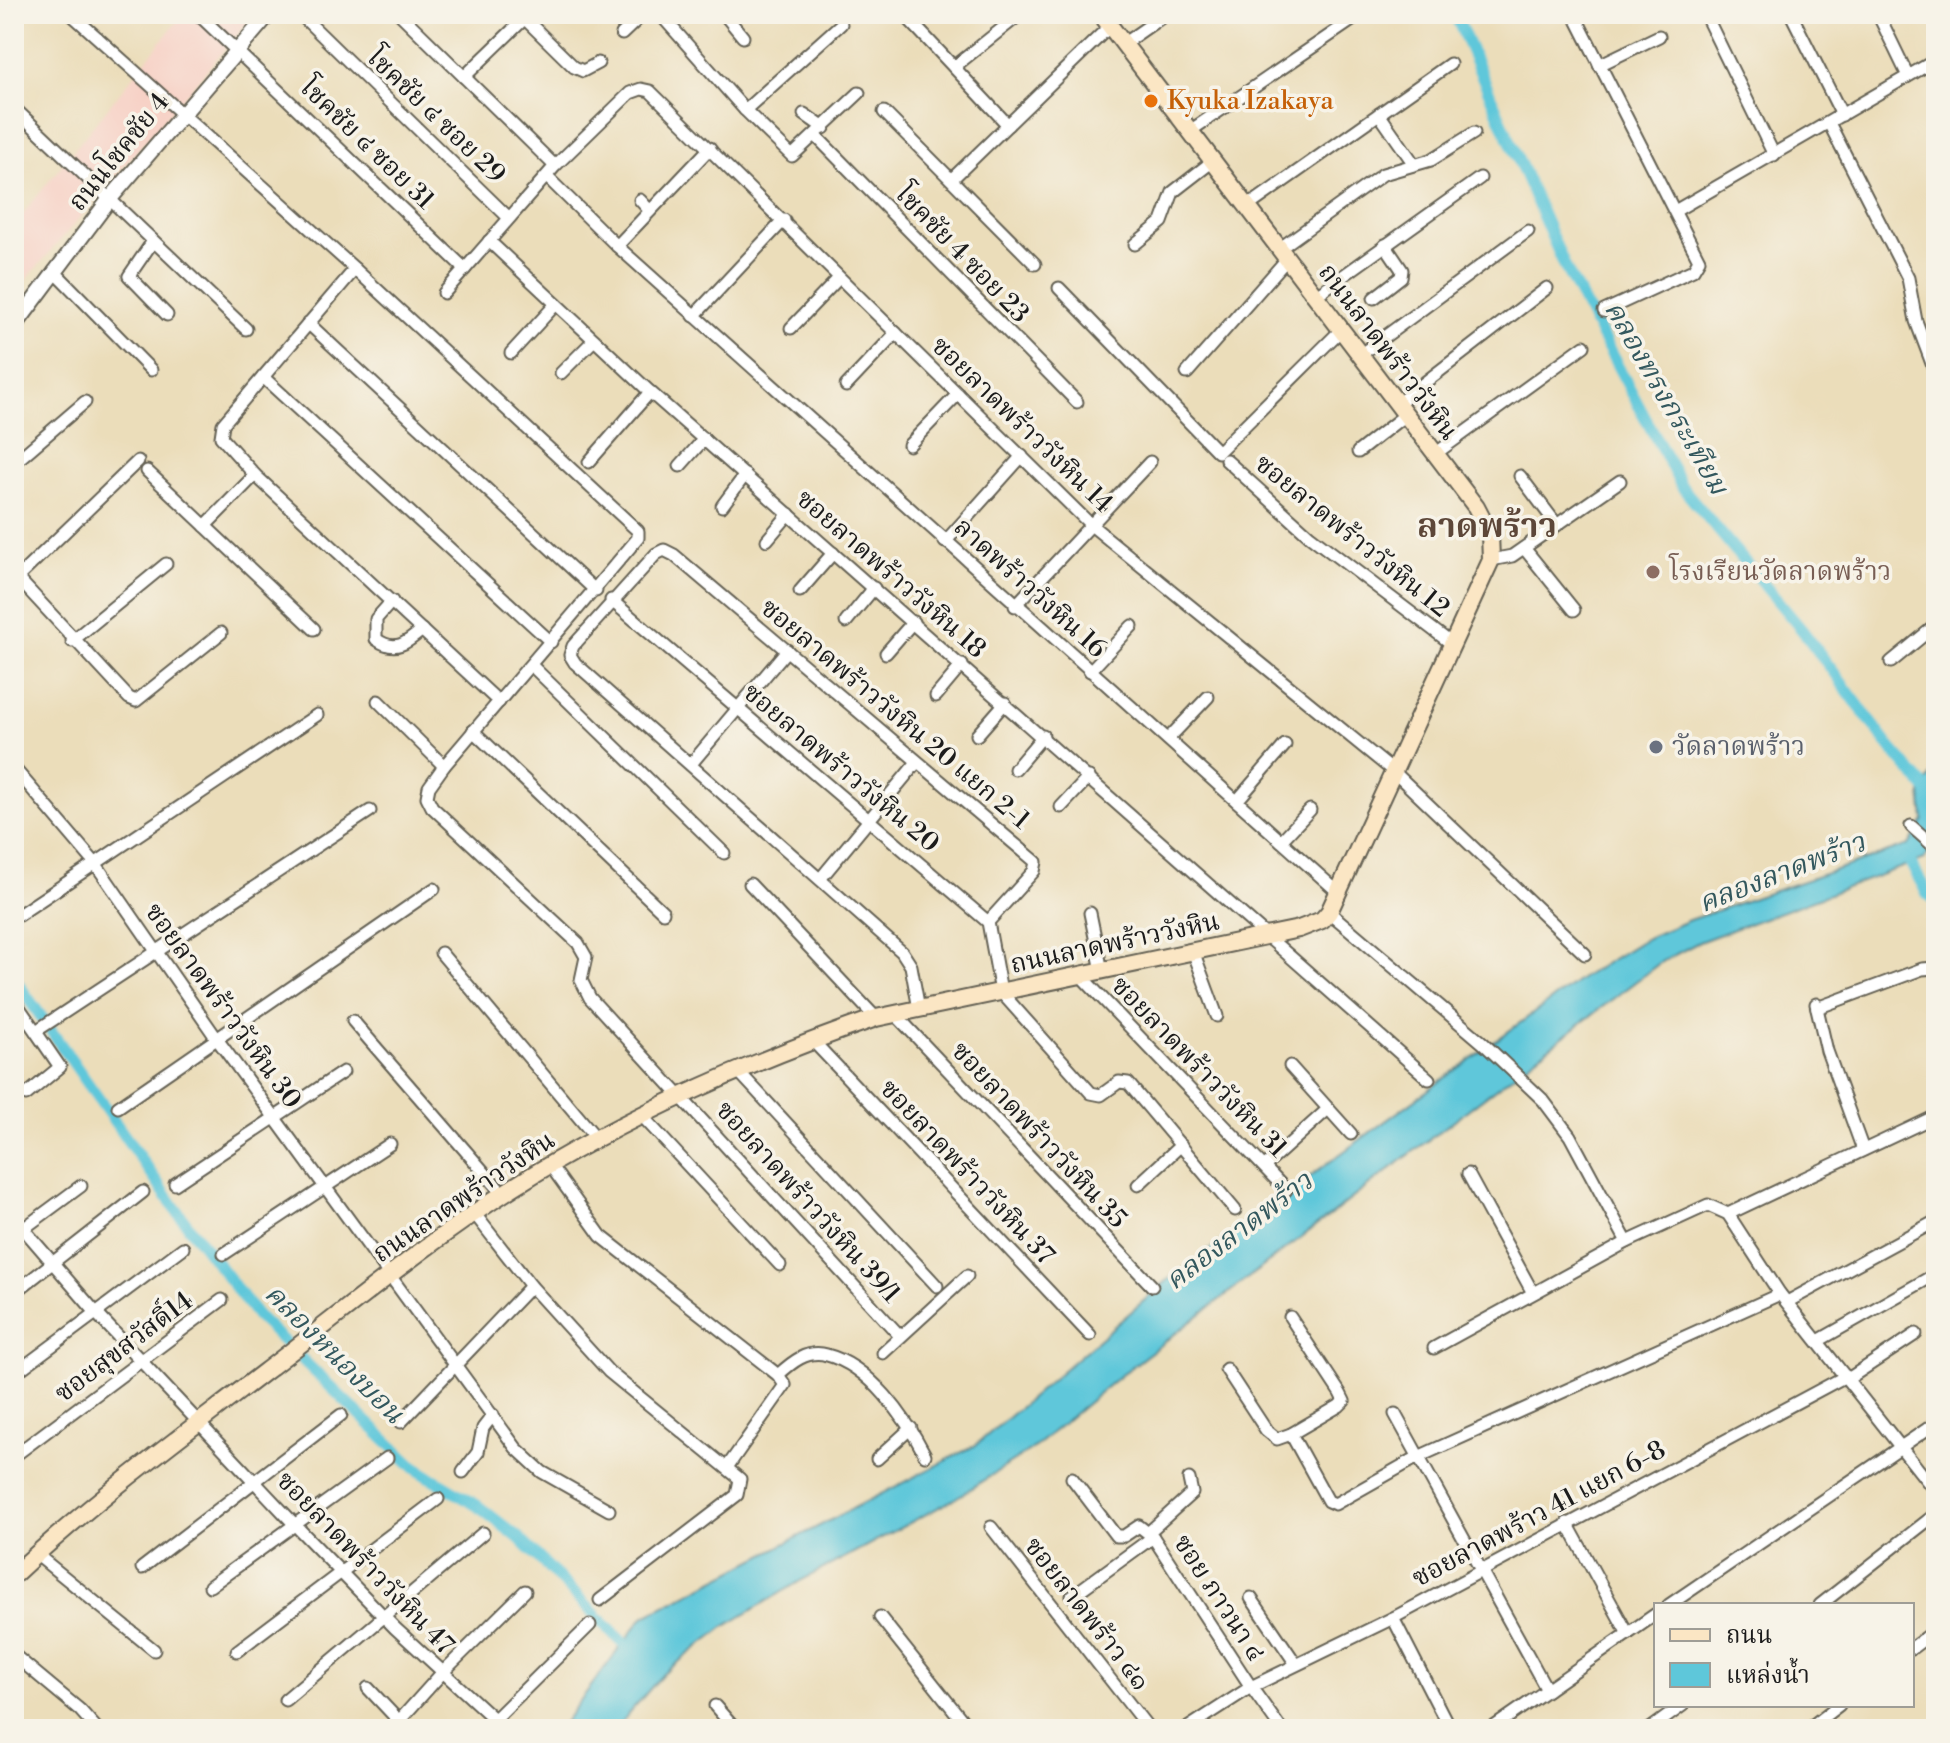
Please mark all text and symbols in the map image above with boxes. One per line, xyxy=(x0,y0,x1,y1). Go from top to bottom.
street label: โชคชัย ๔ ซอย 29 xyxy=(359,39,514,190)
street label: โชคชัย ๔ ซอย 31 xyxy=(292,69,443,216)
street label: ถนนโชคชัย 4 xyxy=(59,84,176,218)
place label: Kyuka Izakaya xyxy=(1167,85,1335,117)
marker: Kyuka Izakaya xyxy=(1142,92,1160,110)
street label: โชคชัย 4 ซอย 23 xyxy=(888,176,1038,330)
street label: ถนนลาดพร้าววังหิน xyxy=(1311,257,1465,447)
water label: คลองทรงกระเทียม xyxy=(1596,295,1737,503)
street label: ซอยลาดพร้าววังหิน 14 xyxy=(924,330,1120,520)
street label: ซอยลาดพร้าววังหิน 12 xyxy=(1248,448,1456,624)
street label: ซอยลาดพร้าววังหิน 18 xyxy=(789,483,993,665)
district label: ลาดพร้าว xyxy=(1417,506,1557,548)
street label: ลาดพร้าววังหิน 16 xyxy=(947,511,1113,665)
place label: โรงเรียนวัดลาดพร้าว xyxy=(1668,553,1891,588)
marker: โรงเรียนวัดลาดพร้าว xyxy=(1644,563,1662,581)
street label: ซอยลาดพร้าววังหิน 20 แยก 2-1 xyxy=(754,592,1036,836)
street label: ซอยลาดพร้าววังหิน 20 xyxy=(736,677,946,859)
place label: วัดลาดพร้าว xyxy=(1672,731,1805,763)
marker: วัดลาดพร้าว xyxy=(1647,738,1665,756)
water label: คลองลาดพร้าว xyxy=(1694,825,1872,921)
street label: ซอยลาดพร้าววังหิน 30 xyxy=(138,897,308,1115)
street label: ถนนลาดพร้าววังหิน xyxy=(1007,905,1223,981)
street label: ซอยลาดพร้าววังหิน 31 xyxy=(1104,970,1294,1164)
street label: ซอยลาดพร้าววังหิน 35 xyxy=(944,1035,1134,1235)
street label: ซอยลาดพร้าววังหิน 37 xyxy=(873,1073,1061,1271)
street label: ซอยลาดพร้าววังหิน 39/1 xyxy=(709,1094,907,1310)
street label: ถนนลาดพร้าววังหิน xyxy=(367,1124,561,1270)
water label: คลองลาดพร้าว xyxy=(1158,1163,1321,1298)
water label: คลองหนองบอน xyxy=(257,1277,412,1432)
street label: ซอยสุขสวัสดิ์14 xyxy=(47,1282,200,1410)
street label: ซอยลาดพร้าว 41 แยก 6-8 xyxy=(1407,1434,1671,1594)
street label: ซอยลาดพร้าววังหิน 47 xyxy=(269,1465,461,1661)
street label: ซอย ภาวนา ๔ xyxy=(1166,1529,1272,1667)
street label: ซอยลาดพร้าว ๔๑ xyxy=(1017,1531,1157,1697)
legend xyxy=(1654,1603,1914,1707)
text: ถนน xyxy=(1726,1621,1772,1651)
text: แหล่งน้ำ xyxy=(1726,1657,1810,1691)

